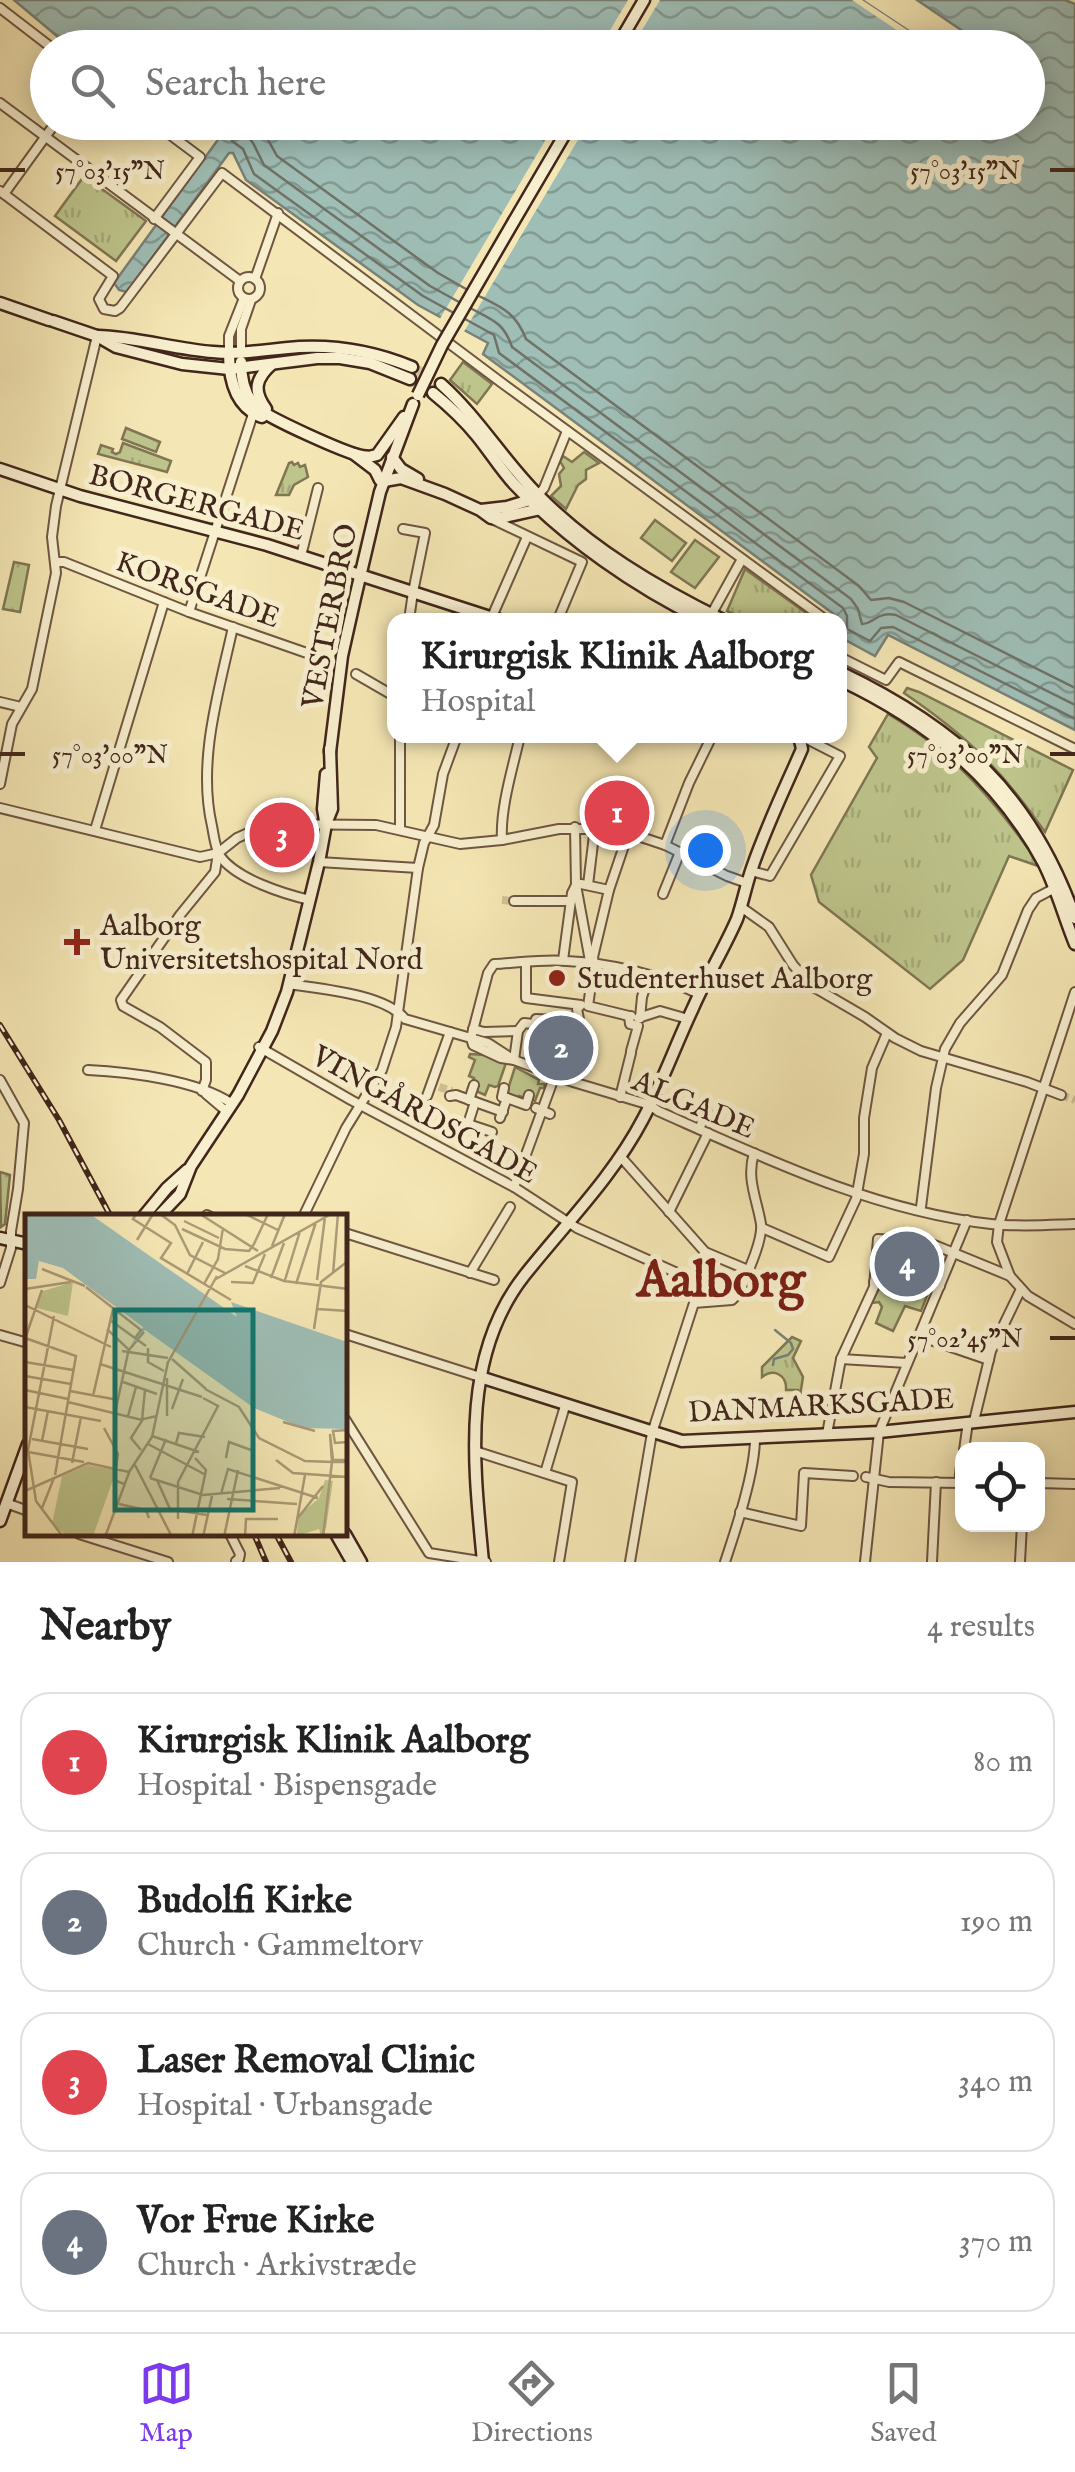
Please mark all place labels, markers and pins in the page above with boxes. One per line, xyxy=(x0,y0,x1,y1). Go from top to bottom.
pin: 1 xyxy=(584,776,650,850)
pin: 3 xyxy=(250,798,314,872)
place label: Aalborg Universitetshospital Nord xyxy=(99,908,424,980)
marker: Aalborg Universitetshospital Nord xyxy=(64,929,90,955)
place label: Studenterhuset Aalborg xyxy=(577,961,873,999)
marker: Studenterhuset Aalborg xyxy=(546,967,568,989)
pin: 2 xyxy=(528,1010,594,1086)
pin: 4 xyxy=(874,1226,940,1302)

